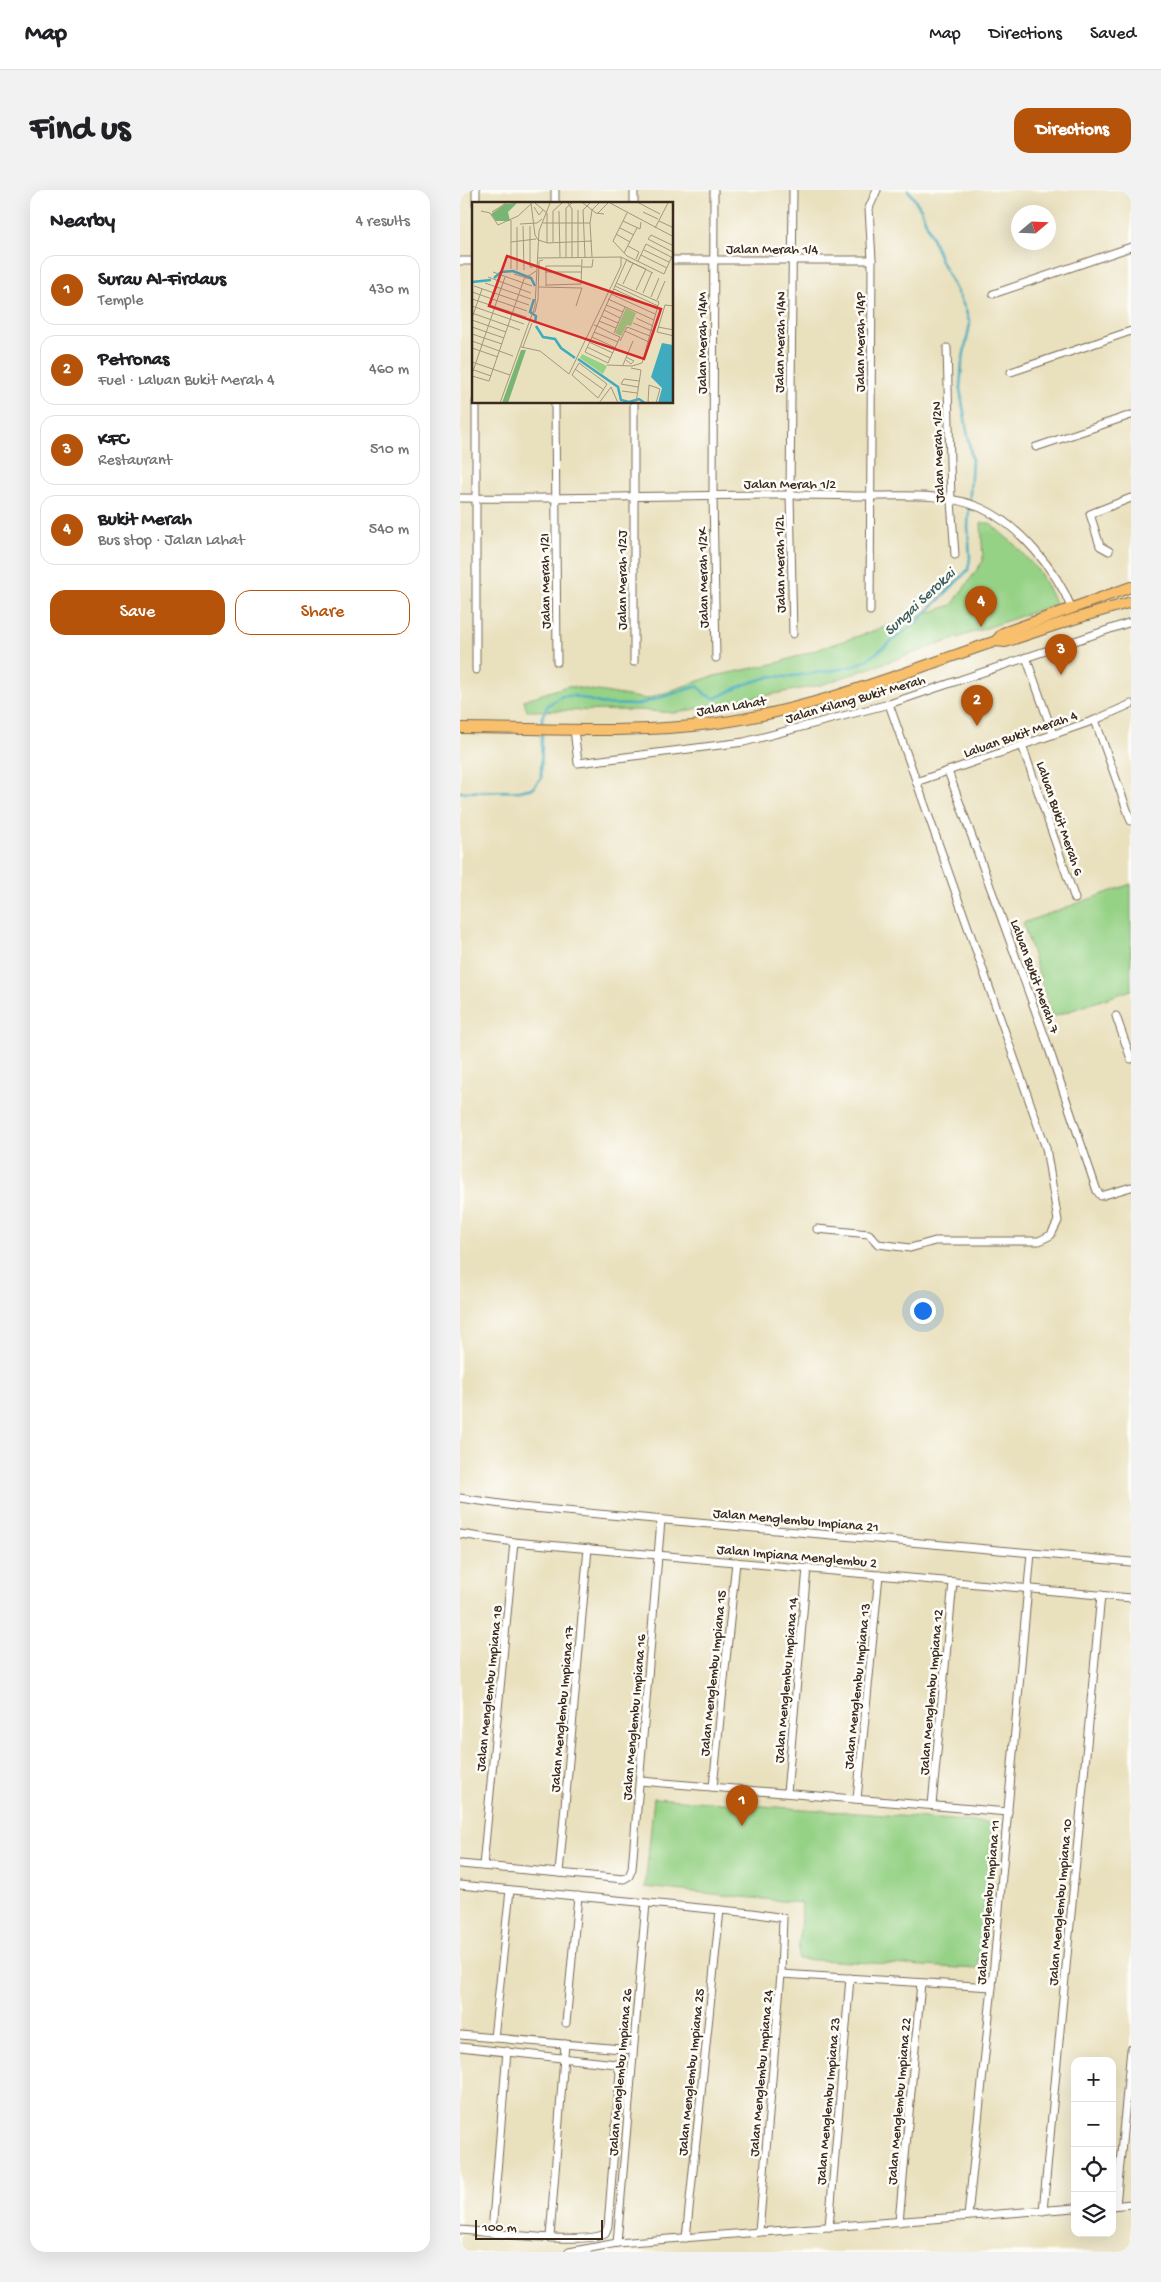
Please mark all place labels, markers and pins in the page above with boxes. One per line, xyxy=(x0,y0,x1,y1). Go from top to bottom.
pin: 4 xyxy=(965,586,997,627)
pin: 3 xyxy=(1045,634,1077,675)
pin: 2 xyxy=(961,685,993,726)
pin: 1 xyxy=(726,1785,758,1826)

